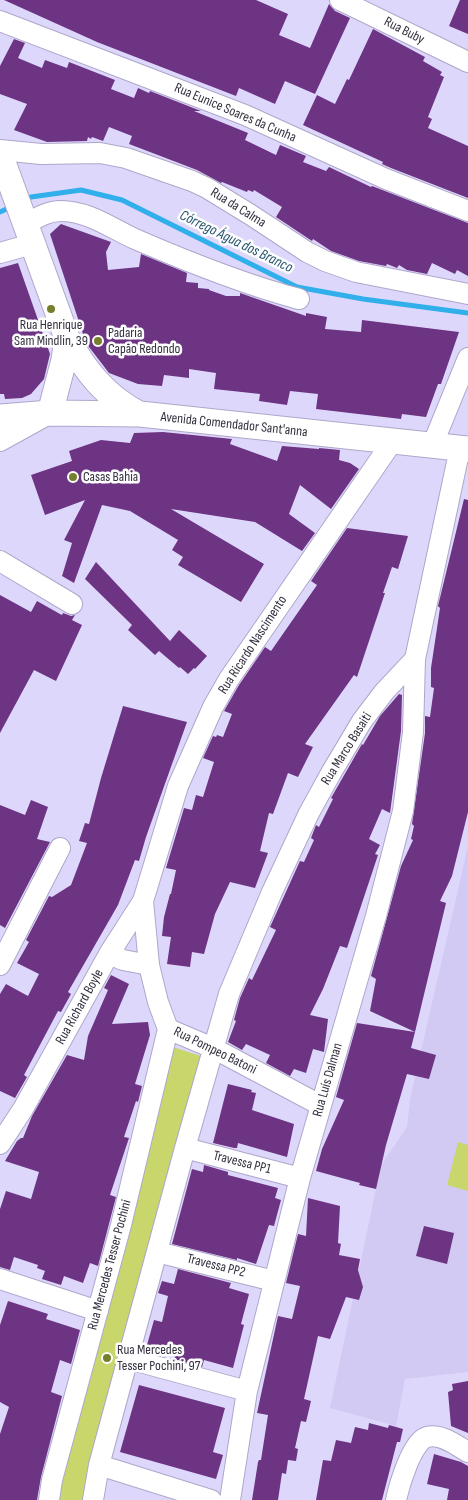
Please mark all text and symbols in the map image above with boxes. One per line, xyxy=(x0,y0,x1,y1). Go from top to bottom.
street label: Rua Buby xyxy=(381,14,427,48)
street label: Rua Eunice Soares da Cunha xyxy=(172,80,298,146)
street label: Rua da Calma xyxy=(207,184,269,232)
water label: Córrego Água dos Branco xyxy=(177,207,295,277)
marker: Rua Henrique Sam Mindlin, 39 xyxy=(45,303,57,315)
place label: Rua Henrique Sam Mindlin, 39 xyxy=(14,317,88,350)
place label: Padaria Capão Redondo xyxy=(108,325,180,358)
marker: Padaria Capão Redondo xyxy=(92,335,104,347)
street label: Avenida Comendador Sant'anna xyxy=(160,409,308,441)
place label: Casas Bahia xyxy=(83,469,138,485)
marker: Casas Bahia xyxy=(67,471,79,483)
street label: Rua Ricardo Nascimento xyxy=(215,593,291,697)
street label: Rua Marco Basaiti xyxy=(318,710,376,788)
street label: Rua Richard Boyle xyxy=(52,966,108,1048)
street label: Rua Pompeo Batoni xyxy=(171,1024,259,1078)
street label: Rua Luís Dalman xyxy=(309,1041,347,1119)
street label: Travessa PP1 xyxy=(211,1148,273,1178)
street label: Rua Mercedes Tesser Pochini xyxy=(85,1198,135,1332)
street label: Travessa PP2 xyxy=(185,1251,247,1281)
place label: Rua Mercedes Tesser Pochini, 97 xyxy=(117,1342,200,1374)
marker: Rua Mercedes Tesser Pochini, 97 xyxy=(101,1352,113,1364)

